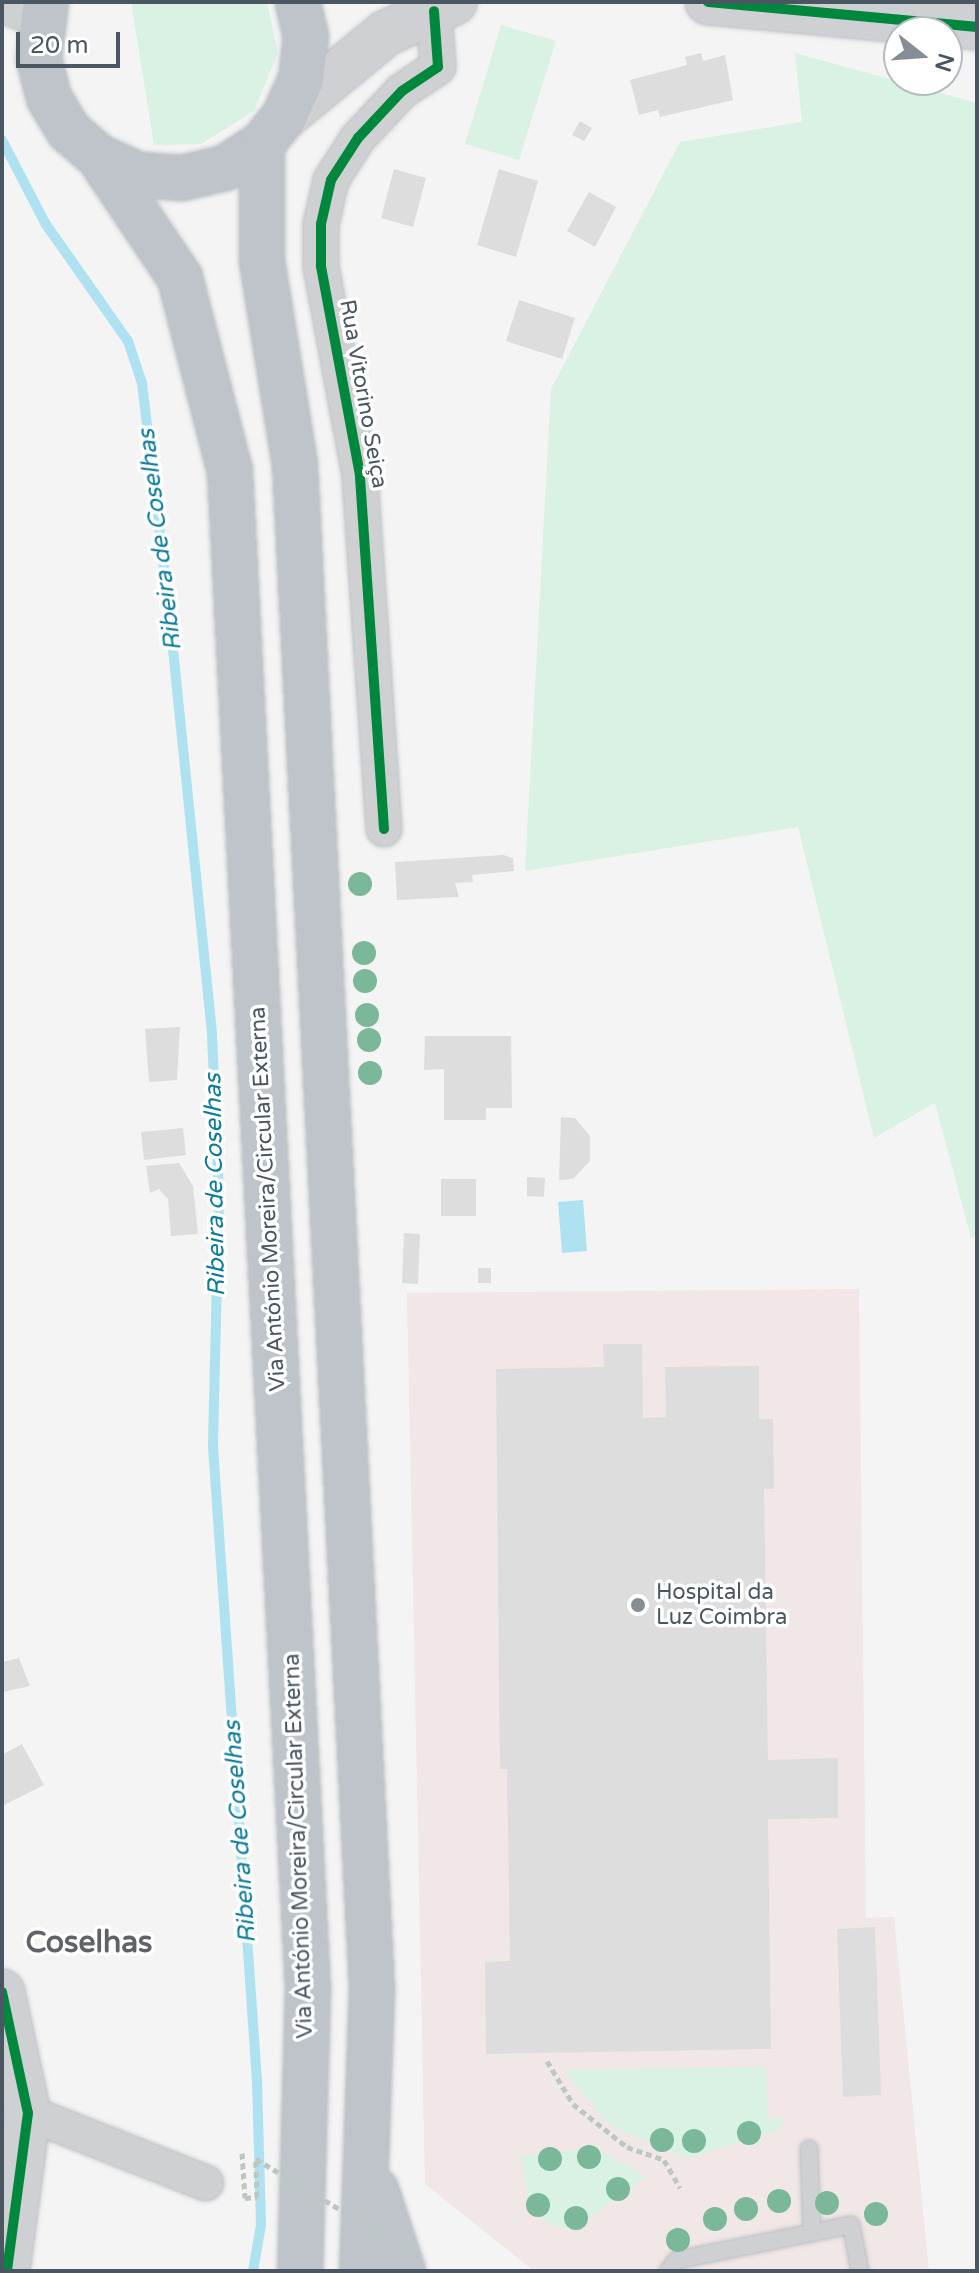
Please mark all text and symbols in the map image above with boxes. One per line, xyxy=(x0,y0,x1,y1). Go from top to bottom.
scale bar xyxy=(20,16,124,66)
north arrow xyxy=(883,16,963,96)
text: 20 m xyxy=(30,31,88,60)
text: N xyxy=(929,50,959,75)
street label: Rua Vitorino Seiça xyxy=(333,298,393,490)
water label: Ribeira de Coselhas xyxy=(132,427,188,653)
street label: Via António Moreira/Circular Externa xyxy=(245,1006,291,1392)
water label: Ribeira de Coselhas xyxy=(199,1073,231,1297)
place label: Hospital da Luz Coimbra xyxy=(656,1579,787,1630)
marker: Hospital da Luz Coimbra xyxy=(627,1594,649,1616)
street label: Via António Moreira/Circular Externa xyxy=(279,1653,319,2039)
water label: Ribeira de Coselhas xyxy=(218,1720,262,1944)
district label: Coselhas xyxy=(26,1925,152,1961)

